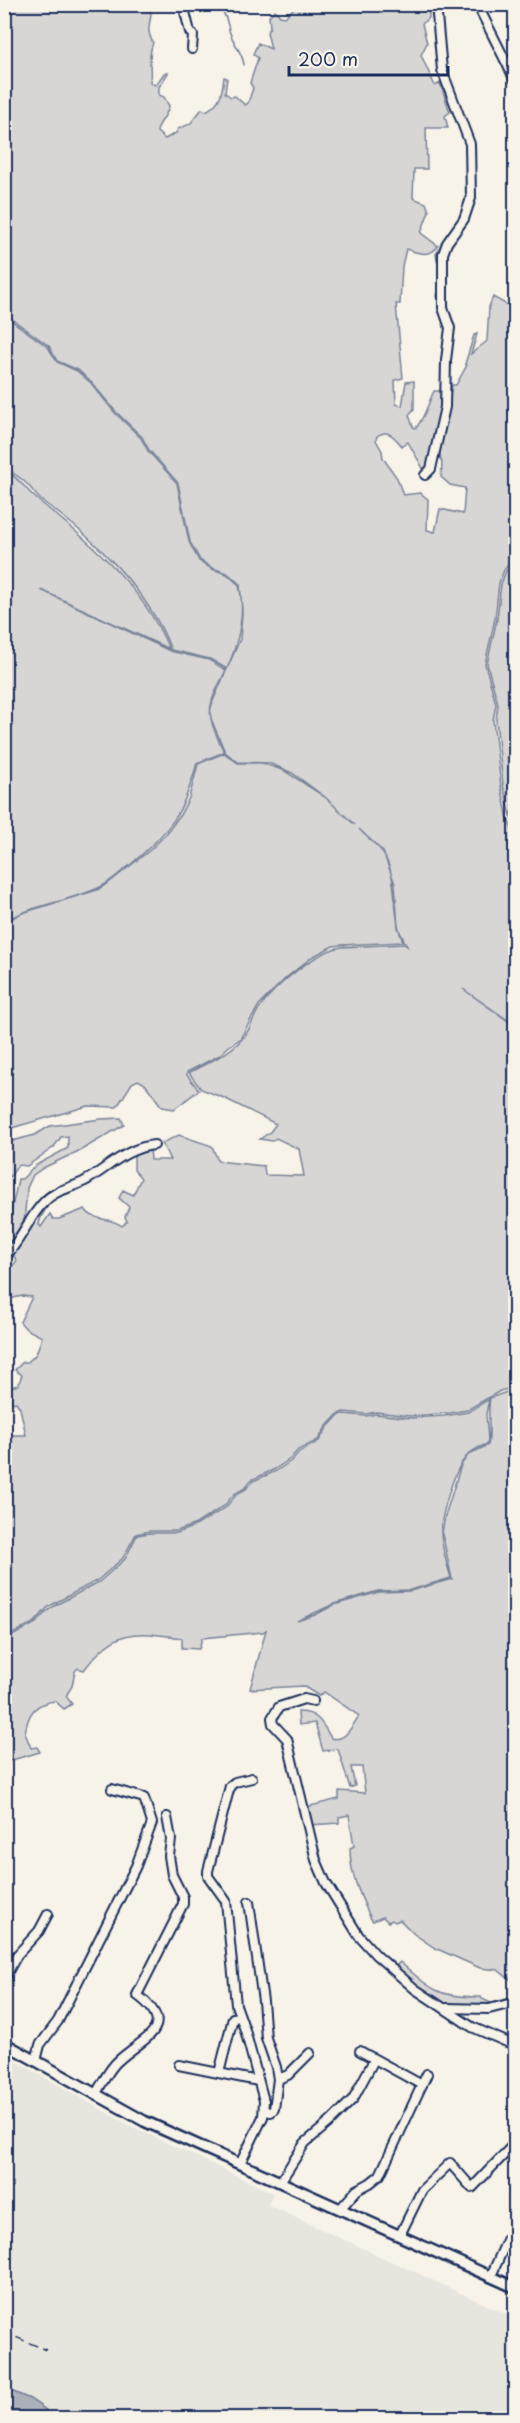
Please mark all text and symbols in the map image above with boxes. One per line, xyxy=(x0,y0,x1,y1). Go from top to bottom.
scale bar xyxy=(289,39,448,77)
text: 200 m xyxy=(298,45,358,72)

